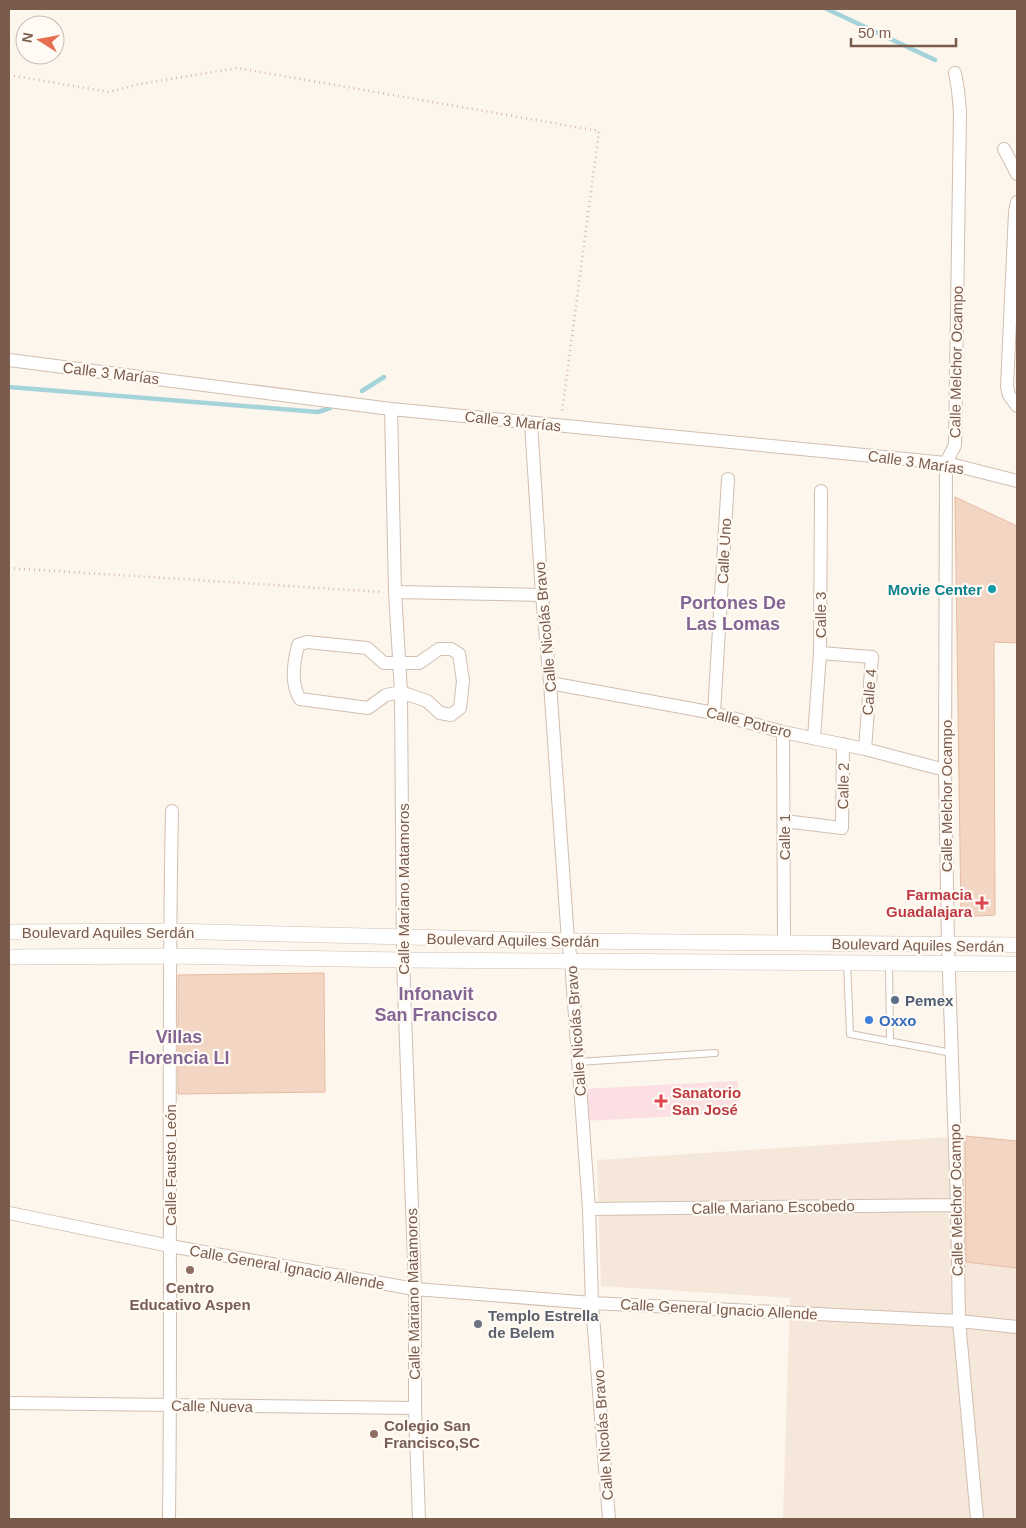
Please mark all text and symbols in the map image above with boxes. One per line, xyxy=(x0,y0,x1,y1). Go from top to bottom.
north arrow xyxy=(15,15,65,65)
scale bar xyxy=(851,15,956,47)
text: 50 m xyxy=(858,24,891,41)
text: N xyxy=(18,31,36,44)
street label: Calle Melchor Ocampo xyxy=(946,286,966,438)
street label: Calle 3 Marías xyxy=(62,359,160,387)
street label: Calle 3 Marías xyxy=(464,407,562,435)
street label: Calle 3 Marías xyxy=(867,447,965,477)
street label: Calle Uno xyxy=(714,518,734,584)
street label: Calle Nicolás Bravo xyxy=(531,561,559,693)
place label: Movie Center xyxy=(888,581,982,598)
marker: Movie Center xyxy=(986,583,998,595)
street label: Calle 3 xyxy=(812,592,829,638)
district label: Portones De Las Lomas xyxy=(680,593,786,634)
street label: Calle 4 xyxy=(858,668,880,716)
street label: Calle Potrero xyxy=(704,703,794,741)
street label: Calle Melchor Ocampo xyxy=(938,720,955,872)
street label: Calle 2 xyxy=(834,763,852,809)
street label: Calle Mariano Matamoros xyxy=(395,803,412,975)
street label: Calle 1 xyxy=(776,814,793,860)
place label: Farmacia Guadalajara xyxy=(886,886,973,920)
marker: Farmacia Guadalajara xyxy=(976,897,988,909)
street label: Boulevard Aquiles Serdán xyxy=(22,924,194,941)
street label: Boulevard Aquiles Serdán xyxy=(427,930,599,950)
street label: Boulevard Aquiles Serdán xyxy=(832,935,1004,955)
street label: Calle Nicolás Bravo xyxy=(563,965,589,1097)
district label: Infonavit San Francisco xyxy=(374,984,498,1025)
place label: Pemex xyxy=(905,992,954,1009)
marker: Pemex xyxy=(889,994,901,1006)
place label: Oxxo xyxy=(879,1012,917,1029)
marker: Oxxo xyxy=(863,1014,875,1026)
district label: Villas Florencia Ll xyxy=(128,1027,230,1068)
place label: Sanatorio San José xyxy=(672,1084,741,1118)
marker: Sanatorio San José xyxy=(654,1094,668,1108)
street label: Calle Fausto León xyxy=(162,1104,179,1226)
street label: Calle Melchor Ocampo xyxy=(946,1124,966,1276)
street label: Calle Mariano Escobedo xyxy=(691,1197,855,1217)
street label: Calle Mariano Matamoros xyxy=(403,1208,423,1380)
street label: Calle General Ignacio Allende xyxy=(188,1241,386,1293)
marker: Centro Educativo Aspen xyxy=(184,1264,196,1276)
place label: Centro Educativo Aspen xyxy=(129,1279,251,1313)
street label: Calle General Ignacio Allende xyxy=(620,1295,818,1323)
place label: Templo Estrella de Belem xyxy=(488,1307,599,1341)
marker: Templo Estrella de Belem xyxy=(472,1318,484,1330)
street label: Calle Nicolás Bravo xyxy=(590,1369,616,1501)
street label: Calle Nueva xyxy=(171,1397,254,1415)
place label: Colegio San Francisco,SC xyxy=(384,1417,480,1451)
marker: Colegio San Francisco,SC xyxy=(368,1428,380,1440)

